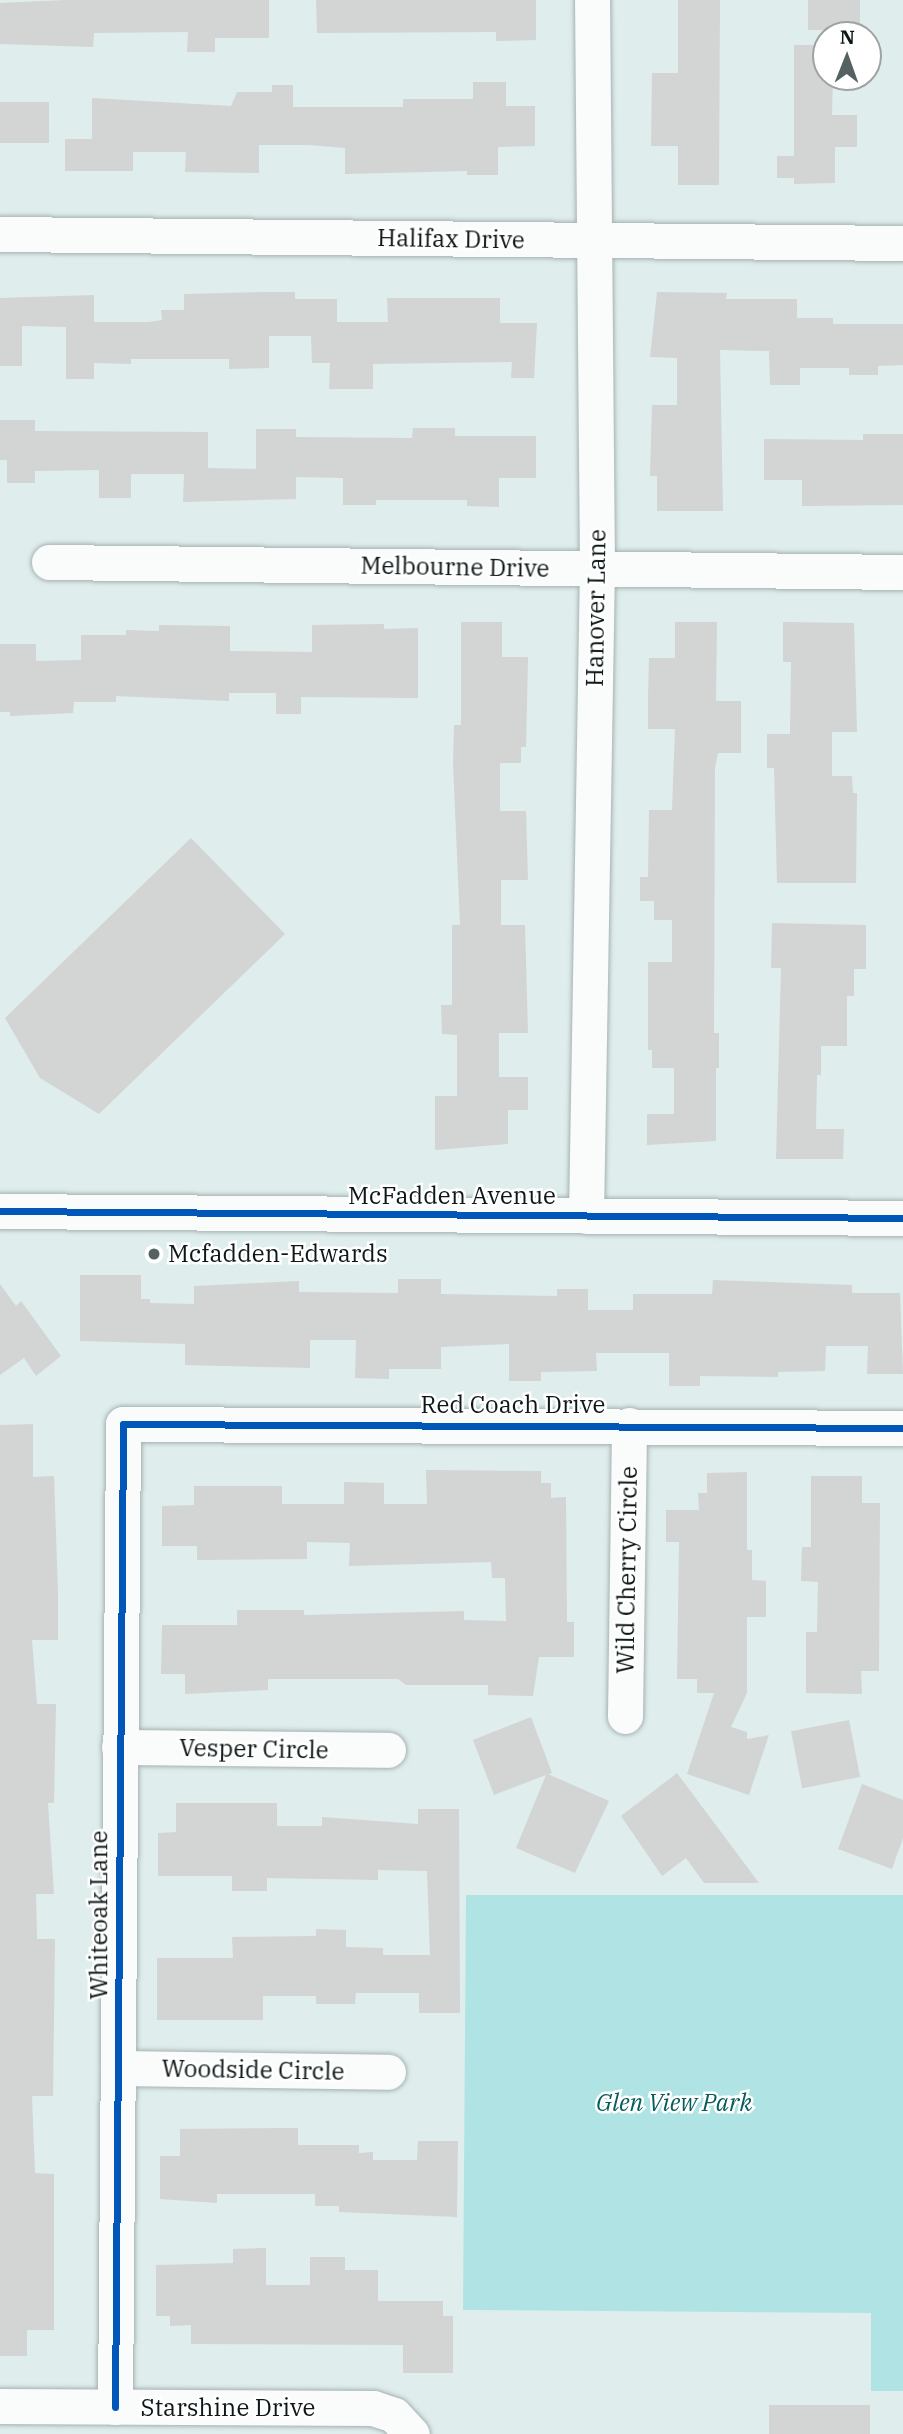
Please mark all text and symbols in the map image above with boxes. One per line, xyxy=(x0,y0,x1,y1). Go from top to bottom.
north arrow xyxy=(812,21,882,91)
text: N xyxy=(840,25,855,49)
street label: Halifax Drive xyxy=(377,223,525,255)
street label: Hanover Lane xyxy=(580,529,612,687)
street label: Melbourne Drive xyxy=(360,551,550,583)
street label: McFadden Avenue xyxy=(348,1182,556,1210)
place label: Mcfadden-Edwards xyxy=(168,1240,388,1268)
marker: Mcfadden-Edwards xyxy=(146,1246,162,1262)
street label: Red Coach Drive xyxy=(421,1391,605,1419)
street label: Wild Cherry Circle xyxy=(611,1466,643,1674)
street label: Vesper Circle xyxy=(179,1733,329,1765)
street label: Whiteoak Lane xyxy=(85,1830,113,2000)
street label: Woodside Circle xyxy=(161,2054,345,2086)
park label: Glen View Park xyxy=(596,2089,752,2117)
street label: Starshine Drive xyxy=(141,2394,315,2422)

